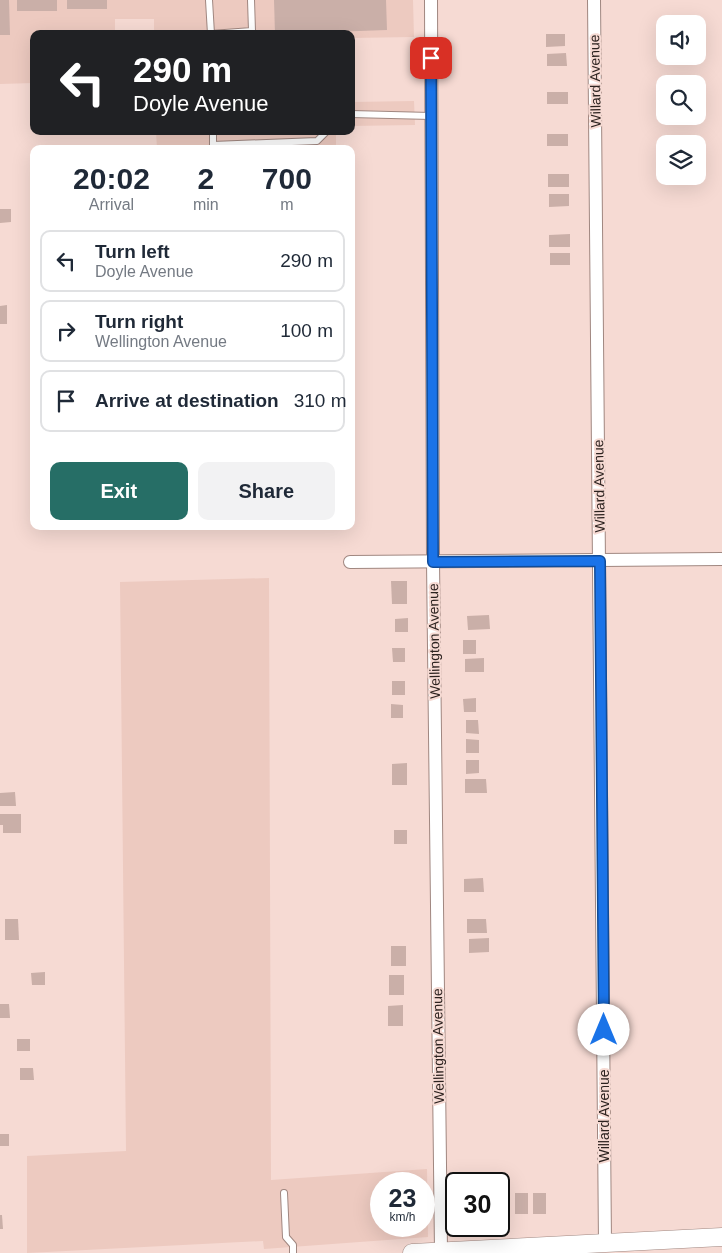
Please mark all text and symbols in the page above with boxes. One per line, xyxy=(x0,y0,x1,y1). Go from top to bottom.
map controls xyxy=(656,15,706,185)
button: sound xyxy=(656,15,706,65)
street label: Willard Avenue xyxy=(586,34,604,128)
pin xyxy=(410,37,452,79)
icon: arrive xyxy=(417,44,445,72)
icon: left xyxy=(50,50,115,115)
text: 290 m xyxy=(133,50,232,89)
button: search xyxy=(656,75,706,125)
text: Doyle Avenue xyxy=(133,91,268,116)
button: layers xyxy=(656,135,706,185)
text: 20:02 xyxy=(73,162,150,195)
text: 2 xyxy=(197,162,214,195)
text: 700 xyxy=(262,162,312,195)
text: Arrival xyxy=(89,196,134,213)
text: min xyxy=(193,196,219,213)
text: m xyxy=(280,196,293,213)
text: Turn left xyxy=(95,241,170,262)
icon: left xyxy=(52,247,80,275)
text: 290 m xyxy=(280,250,333,271)
text: Doyle Avenue xyxy=(95,263,193,280)
text: Turn right xyxy=(95,311,183,332)
icon: right xyxy=(52,317,80,345)
text: 100 m xyxy=(280,320,333,341)
text: Wellington Avenue xyxy=(95,333,227,350)
icon: arrive xyxy=(52,387,80,415)
text: Arrive at destination xyxy=(95,390,279,411)
text: 310 m xyxy=(294,390,347,411)
street label: Willard Avenue xyxy=(590,439,608,533)
button: Exit xyxy=(50,462,188,520)
button: Share xyxy=(198,462,335,520)
street label: Wellington Avenue xyxy=(425,583,443,699)
street label: Wellington Avenue xyxy=(429,988,447,1104)
position arrow xyxy=(577,1003,629,1055)
street label: Willard Avenue xyxy=(596,1069,612,1163)
speed limit sign: 30 xyxy=(445,1172,510,1237)
text: 23 xyxy=(389,1184,416,1212)
text: km/h xyxy=(389,1210,416,1224)

